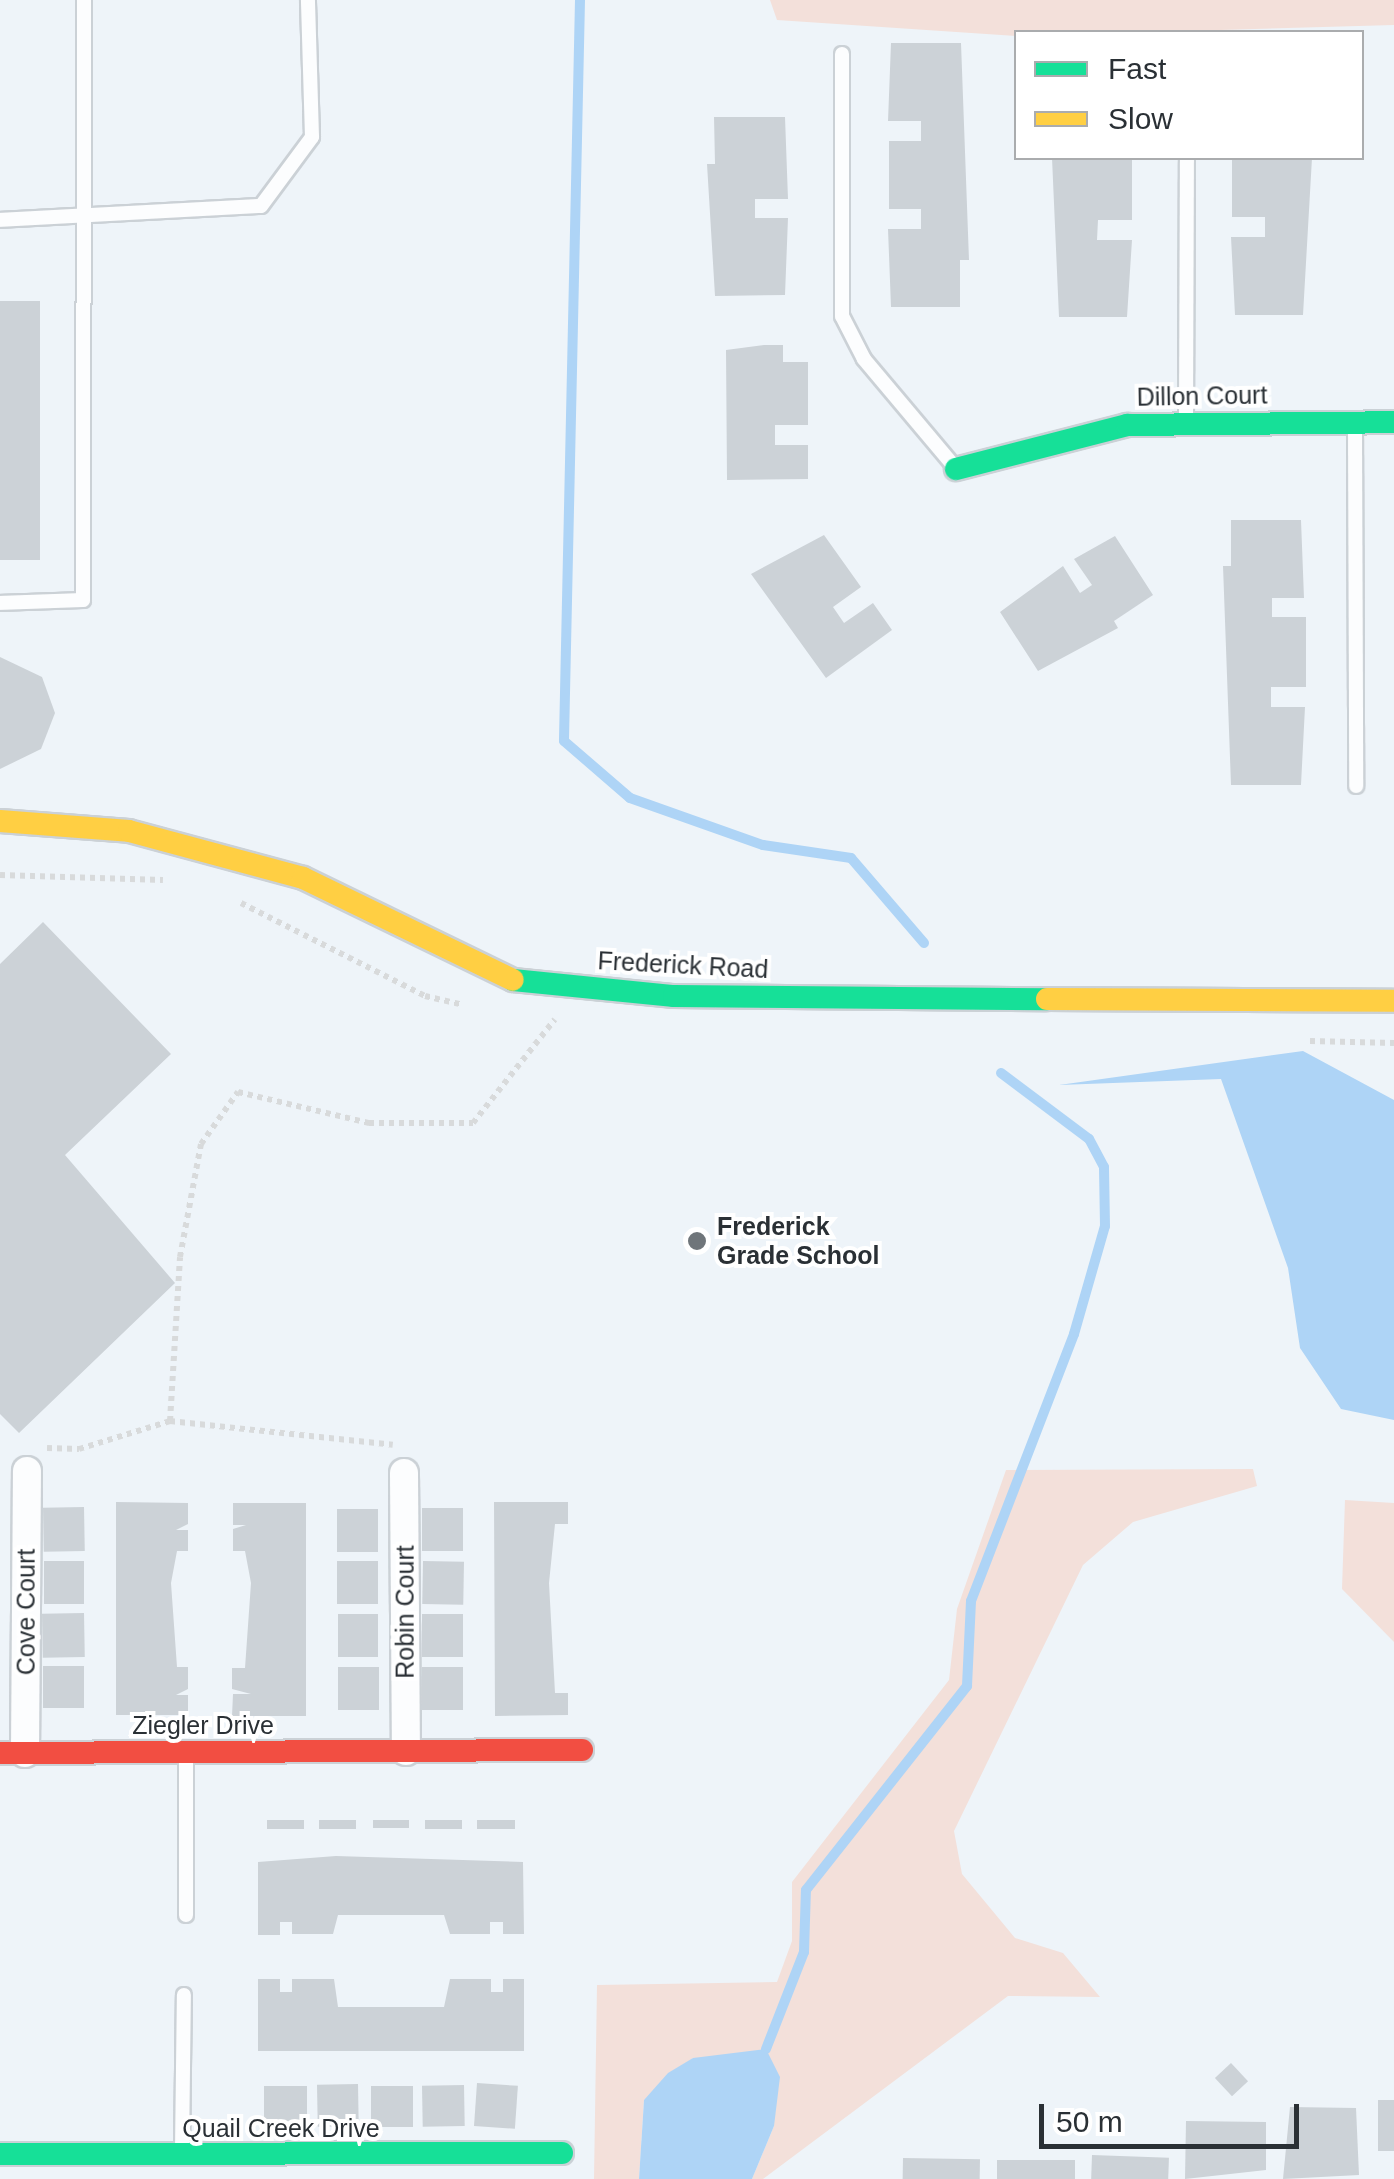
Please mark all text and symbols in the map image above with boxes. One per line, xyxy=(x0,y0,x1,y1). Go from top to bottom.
legend xyxy=(1014,30,1364,160)
text: Fast xyxy=(1108,52,1166,85)
text: Slow xyxy=(1108,102,1173,135)
street label: Dillon Court xyxy=(1136,380,1268,412)
street label: Frederick Road xyxy=(597,946,769,984)
place label: Frederick Grade School xyxy=(717,1212,880,1271)
marker: Frederick Grade School xyxy=(686,1230,708,1252)
street label: Robin Court xyxy=(390,1545,420,1679)
street label: Cove Court xyxy=(11,1549,41,1675)
street label: Ziegler Drive xyxy=(132,1710,274,1740)
scale bar xyxy=(1044,2084,1304,2146)
text: 50 m xyxy=(1056,2105,1123,2138)
street label: Quail Creek Drive xyxy=(182,2113,380,2143)

